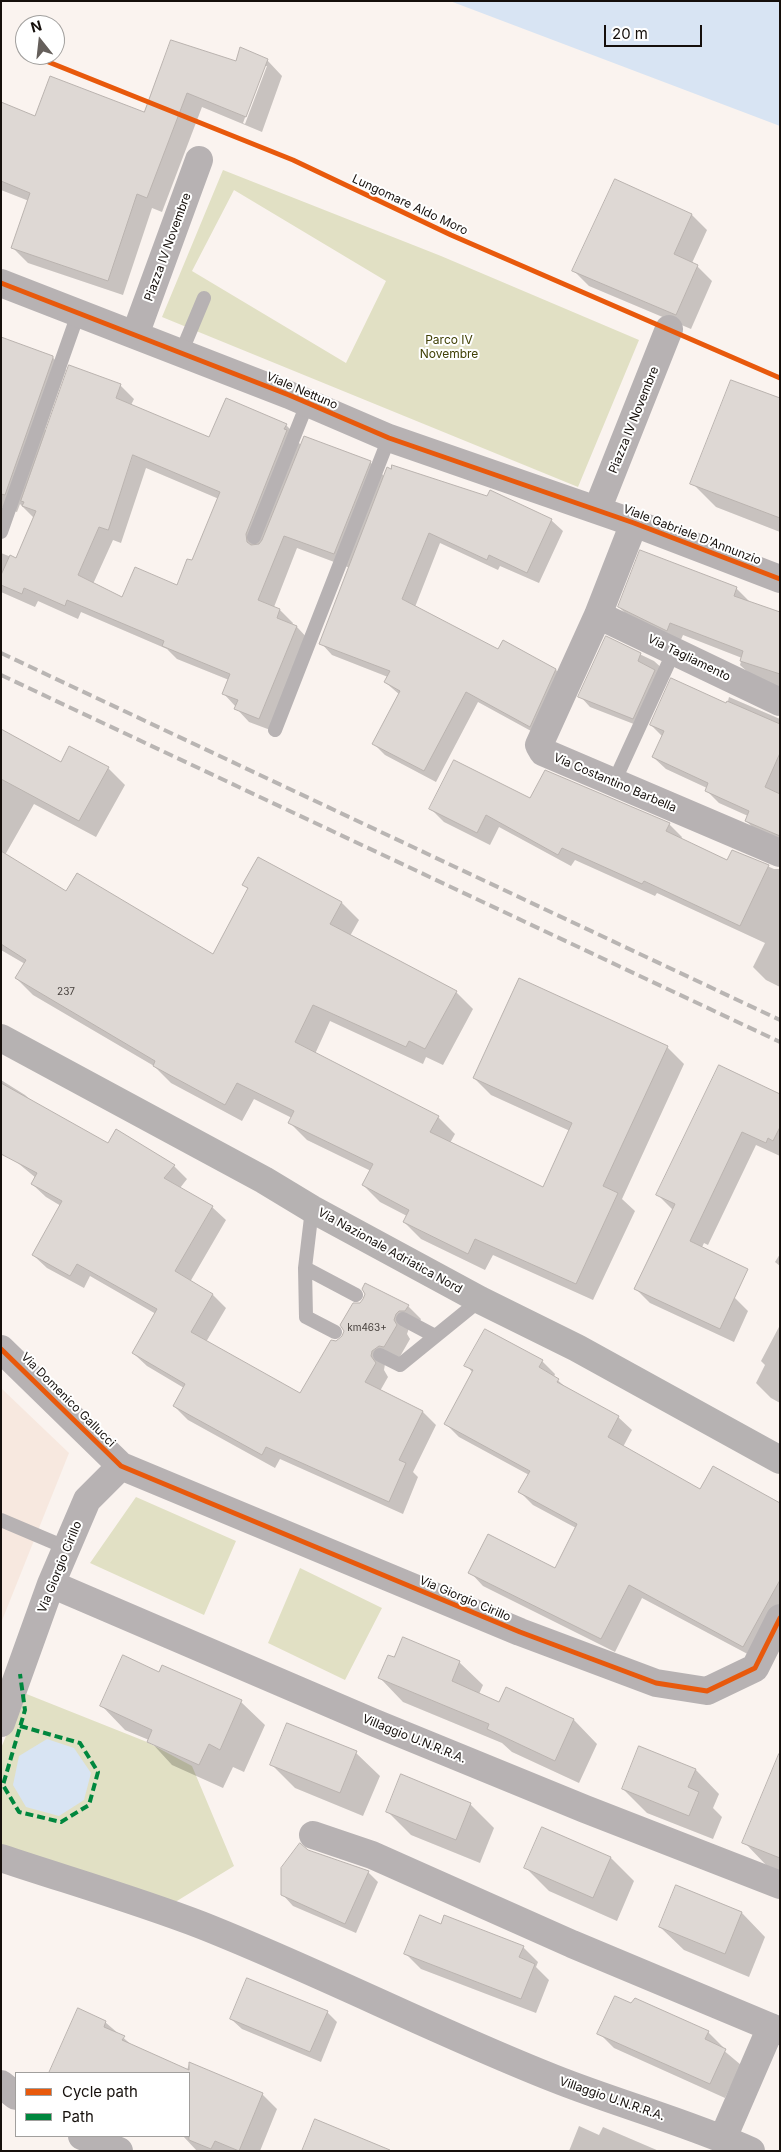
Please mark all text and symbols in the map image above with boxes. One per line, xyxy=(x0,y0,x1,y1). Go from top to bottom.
north arrow xyxy=(15,15,65,65)
scale bar xyxy=(606,15,704,47)
text: N xyxy=(29,16,43,36)
text: 20 m xyxy=(612,24,648,43)
street label: Lungomare Aldo Moro xyxy=(350,172,470,238)
street label: Piazza IV Novembre xyxy=(142,191,194,303)
park label: Parco IV Novembre xyxy=(420,333,478,361)
street label: Piazza IV Novembre xyxy=(606,364,662,476)
street label: Viale Nettuno xyxy=(264,369,340,413)
street label: Viale Gabriele D'Annunzio xyxy=(621,502,763,568)
street label: Via Tagliamento xyxy=(645,632,733,684)
street label: Via Costantino Barbella xyxy=(551,751,679,815)
house number: 237 xyxy=(57,986,75,998)
street label: Via Nazionale Adriatica Nord xyxy=(315,1205,465,1297)
house number: km463+ xyxy=(347,1322,387,1334)
street label: Via Domenico Gallucci xyxy=(18,1350,118,1450)
street label: Via Giorgio Cirillo xyxy=(35,1519,85,1615)
street label: Via Giorgio Cirillo xyxy=(417,1573,513,1625)
street label: Villaggio U.N.R.R.A. xyxy=(360,1712,468,1766)
legend xyxy=(15,2072,190,2137)
street label: Villaggio U.N.R.R.A. xyxy=(557,2074,667,2124)
text: Cycle path xyxy=(62,2082,138,2101)
text: Path xyxy=(62,2107,94,2126)

